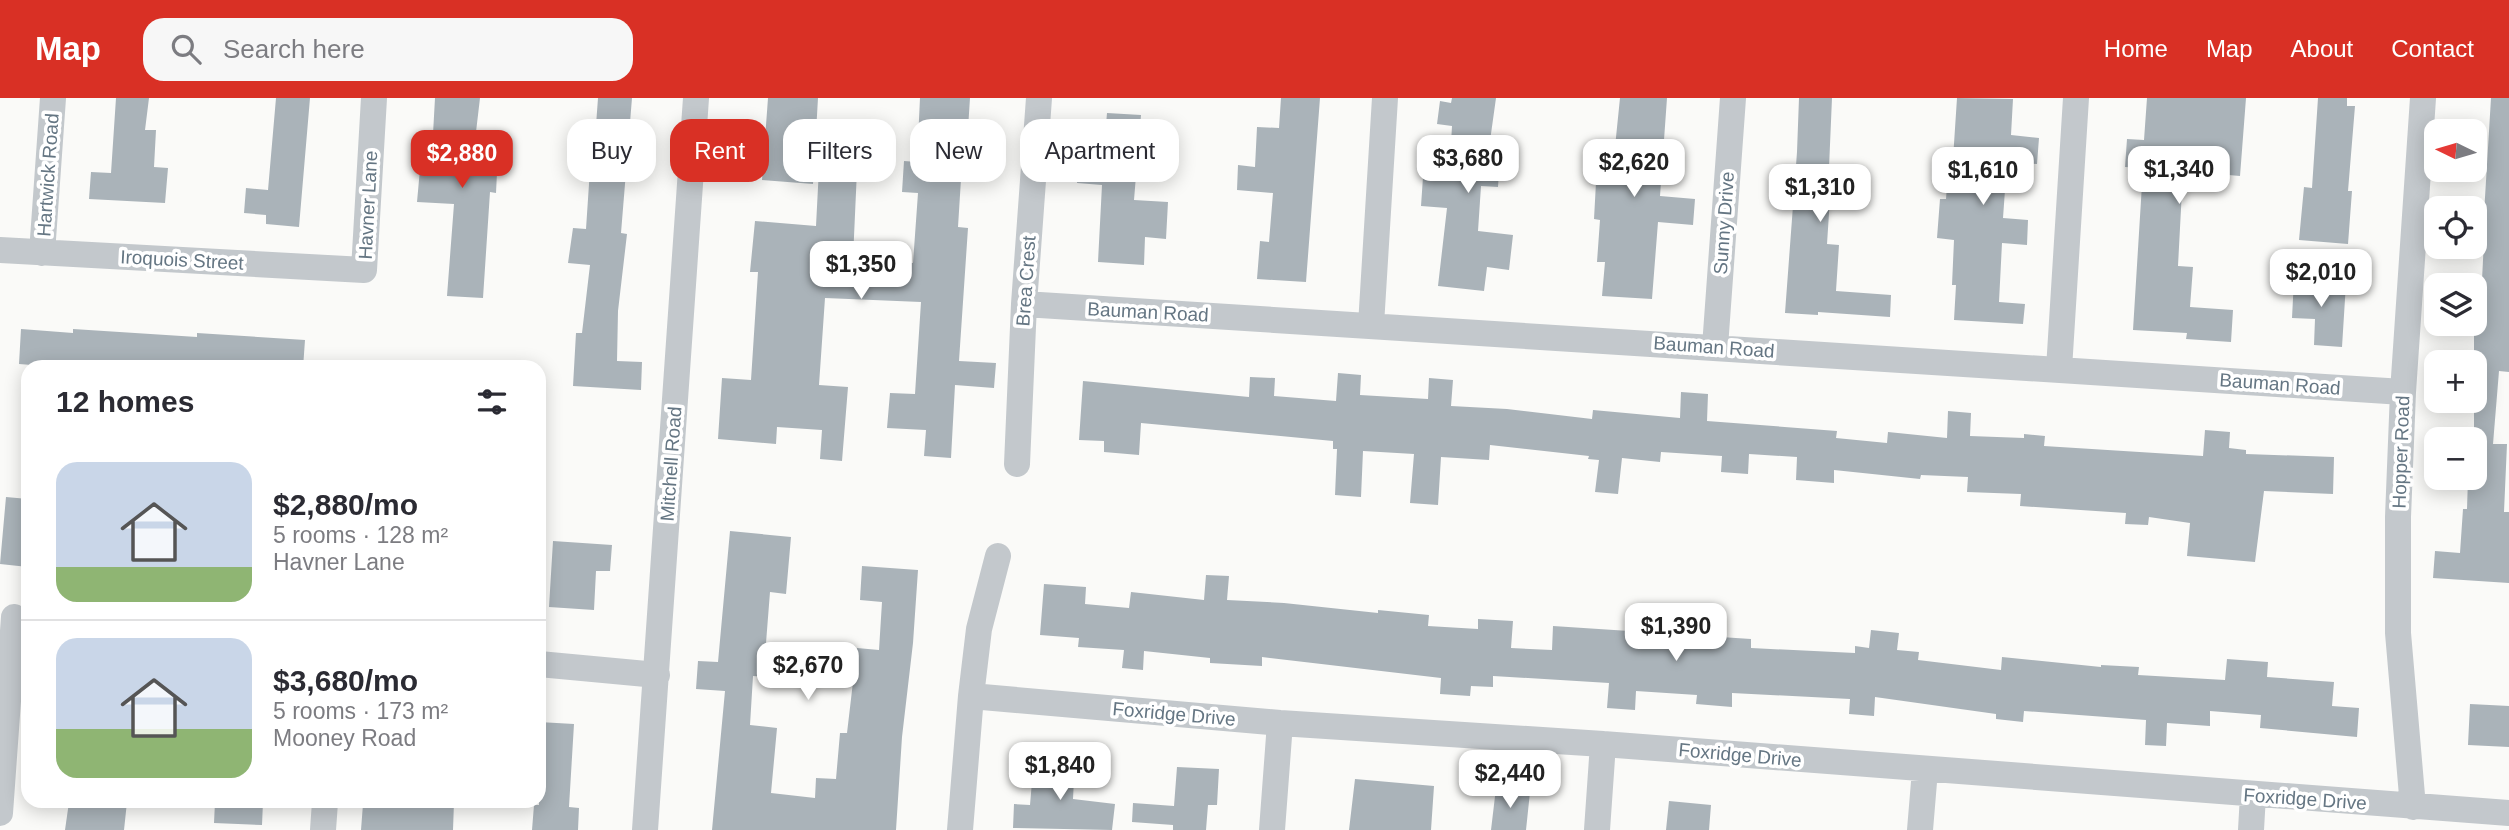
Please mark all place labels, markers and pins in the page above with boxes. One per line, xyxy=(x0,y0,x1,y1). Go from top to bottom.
pin: $2,880 xyxy=(405,130,519,190)
pin: $3,680 xyxy=(1411,136,1525,195)
pin: $2,620 xyxy=(1577,140,1691,199)
pin: $1,340 xyxy=(2122,146,2236,206)
pin: $1,610 xyxy=(1926,148,2040,207)
pin: $1,310 xyxy=(1763,164,1877,224)
pin: $1,350 xyxy=(804,242,918,301)
pin: $2,010 xyxy=(2264,250,2378,309)
pin: $1,390 xyxy=(1619,603,1733,663)
pin: $2,670 xyxy=(751,642,865,702)
pin: $1,840 xyxy=(1003,742,1117,802)
pin: $2,440 xyxy=(1453,750,1567,810)

